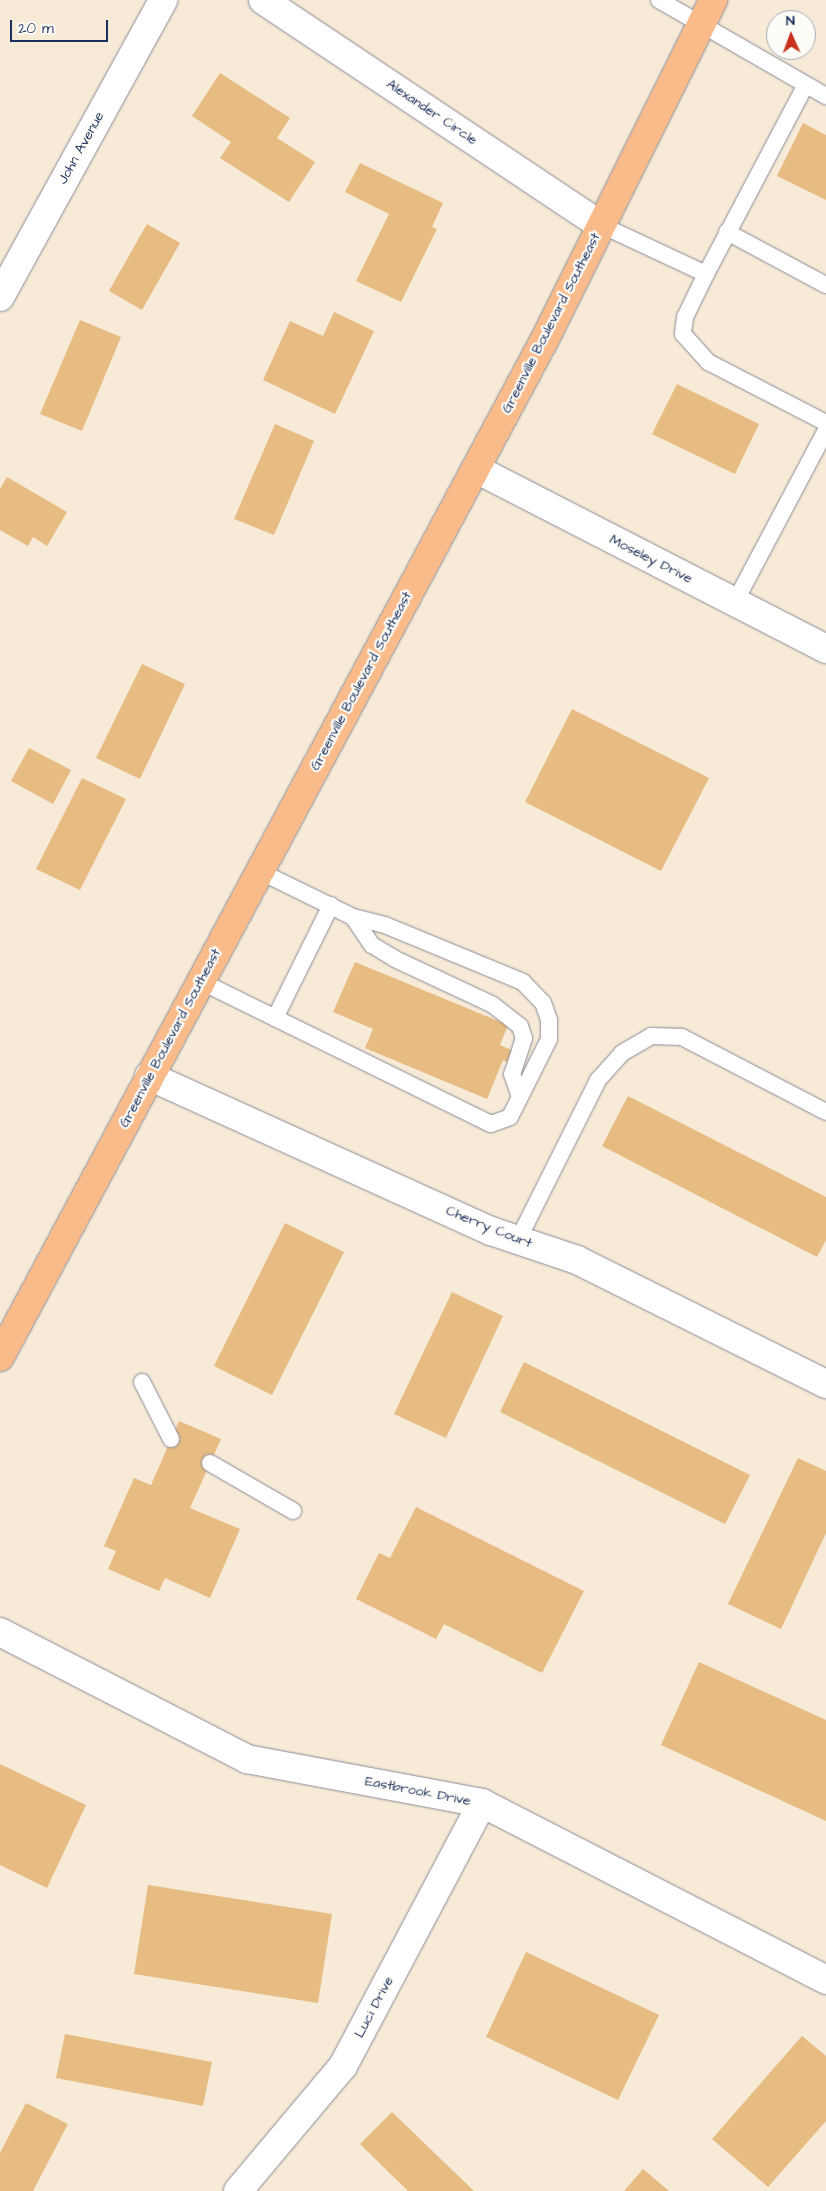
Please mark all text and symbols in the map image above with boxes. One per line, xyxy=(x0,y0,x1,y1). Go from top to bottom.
scale bar xyxy=(12,10,110,42)
north arrow xyxy=(766,10,816,60)
text: N xyxy=(786,11,795,31)
text: 20 m xyxy=(18,18,54,39)
street label: Alexander Circle xyxy=(383,75,481,149)
street label: John Avenue xyxy=(54,109,108,187)
street label: Greenville Boulevard Southeast xyxy=(498,230,604,416)
street label: Moseley Drive xyxy=(607,531,695,587)
street label: Greenville Boulevard Southeast xyxy=(307,589,415,773)
street label: Greenville Boulevard Southeast xyxy=(116,946,224,1130)
street label: Cherry Court xyxy=(443,1202,535,1252)
street label: Eastbrook Drive xyxy=(364,1773,472,1809)
street label: Luci Drive xyxy=(351,1973,397,2041)

